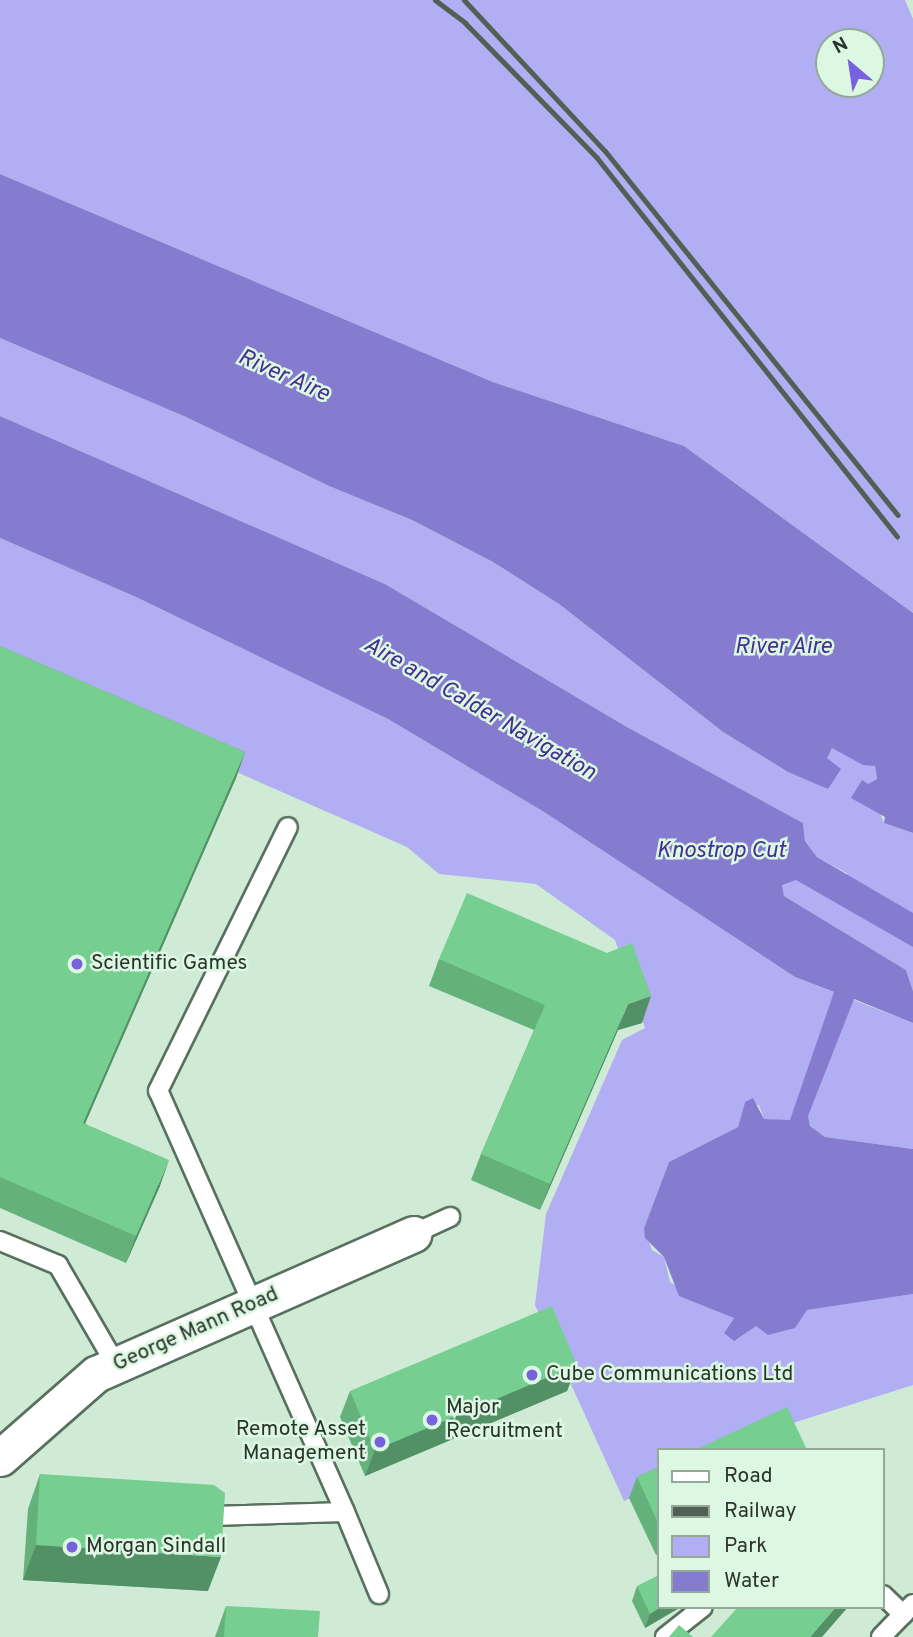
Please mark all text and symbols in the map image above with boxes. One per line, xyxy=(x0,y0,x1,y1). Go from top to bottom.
north arrow xyxy=(815,28,885,98)
text: N xyxy=(829,33,853,60)
water label: River Aire xyxy=(233,344,333,410)
water label: Aire and Calder Navigation xyxy=(358,632,600,788)
water label: River Aire xyxy=(734,634,832,662)
water label: Knostrop Cut xyxy=(656,838,786,866)
place label: Scientific Games xyxy=(91,951,247,977)
marker: Scientific Games xyxy=(69,956,85,972)
street label: George Mann Road xyxy=(109,1282,283,1378)
place label: Cube Communications Ltd xyxy=(546,1362,793,1388)
marker: Cube Communications Ltd xyxy=(524,1367,540,1383)
place label: Major Recruitment xyxy=(446,1395,563,1445)
marker: Major Recruitment xyxy=(424,1412,440,1428)
place label: Remote Asset Management xyxy=(235,1417,366,1467)
marker: Remote Asset Management xyxy=(372,1434,388,1450)
legend xyxy=(657,1448,885,1609)
text: Road xyxy=(724,1463,773,1490)
text: Railway xyxy=(724,1498,797,1525)
text: Park xyxy=(724,1533,767,1560)
place label: Morgan Sindall xyxy=(86,1534,226,1560)
marker: Morgan Sindall xyxy=(64,1539,80,1555)
text: Water xyxy=(724,1568,779,1595)

